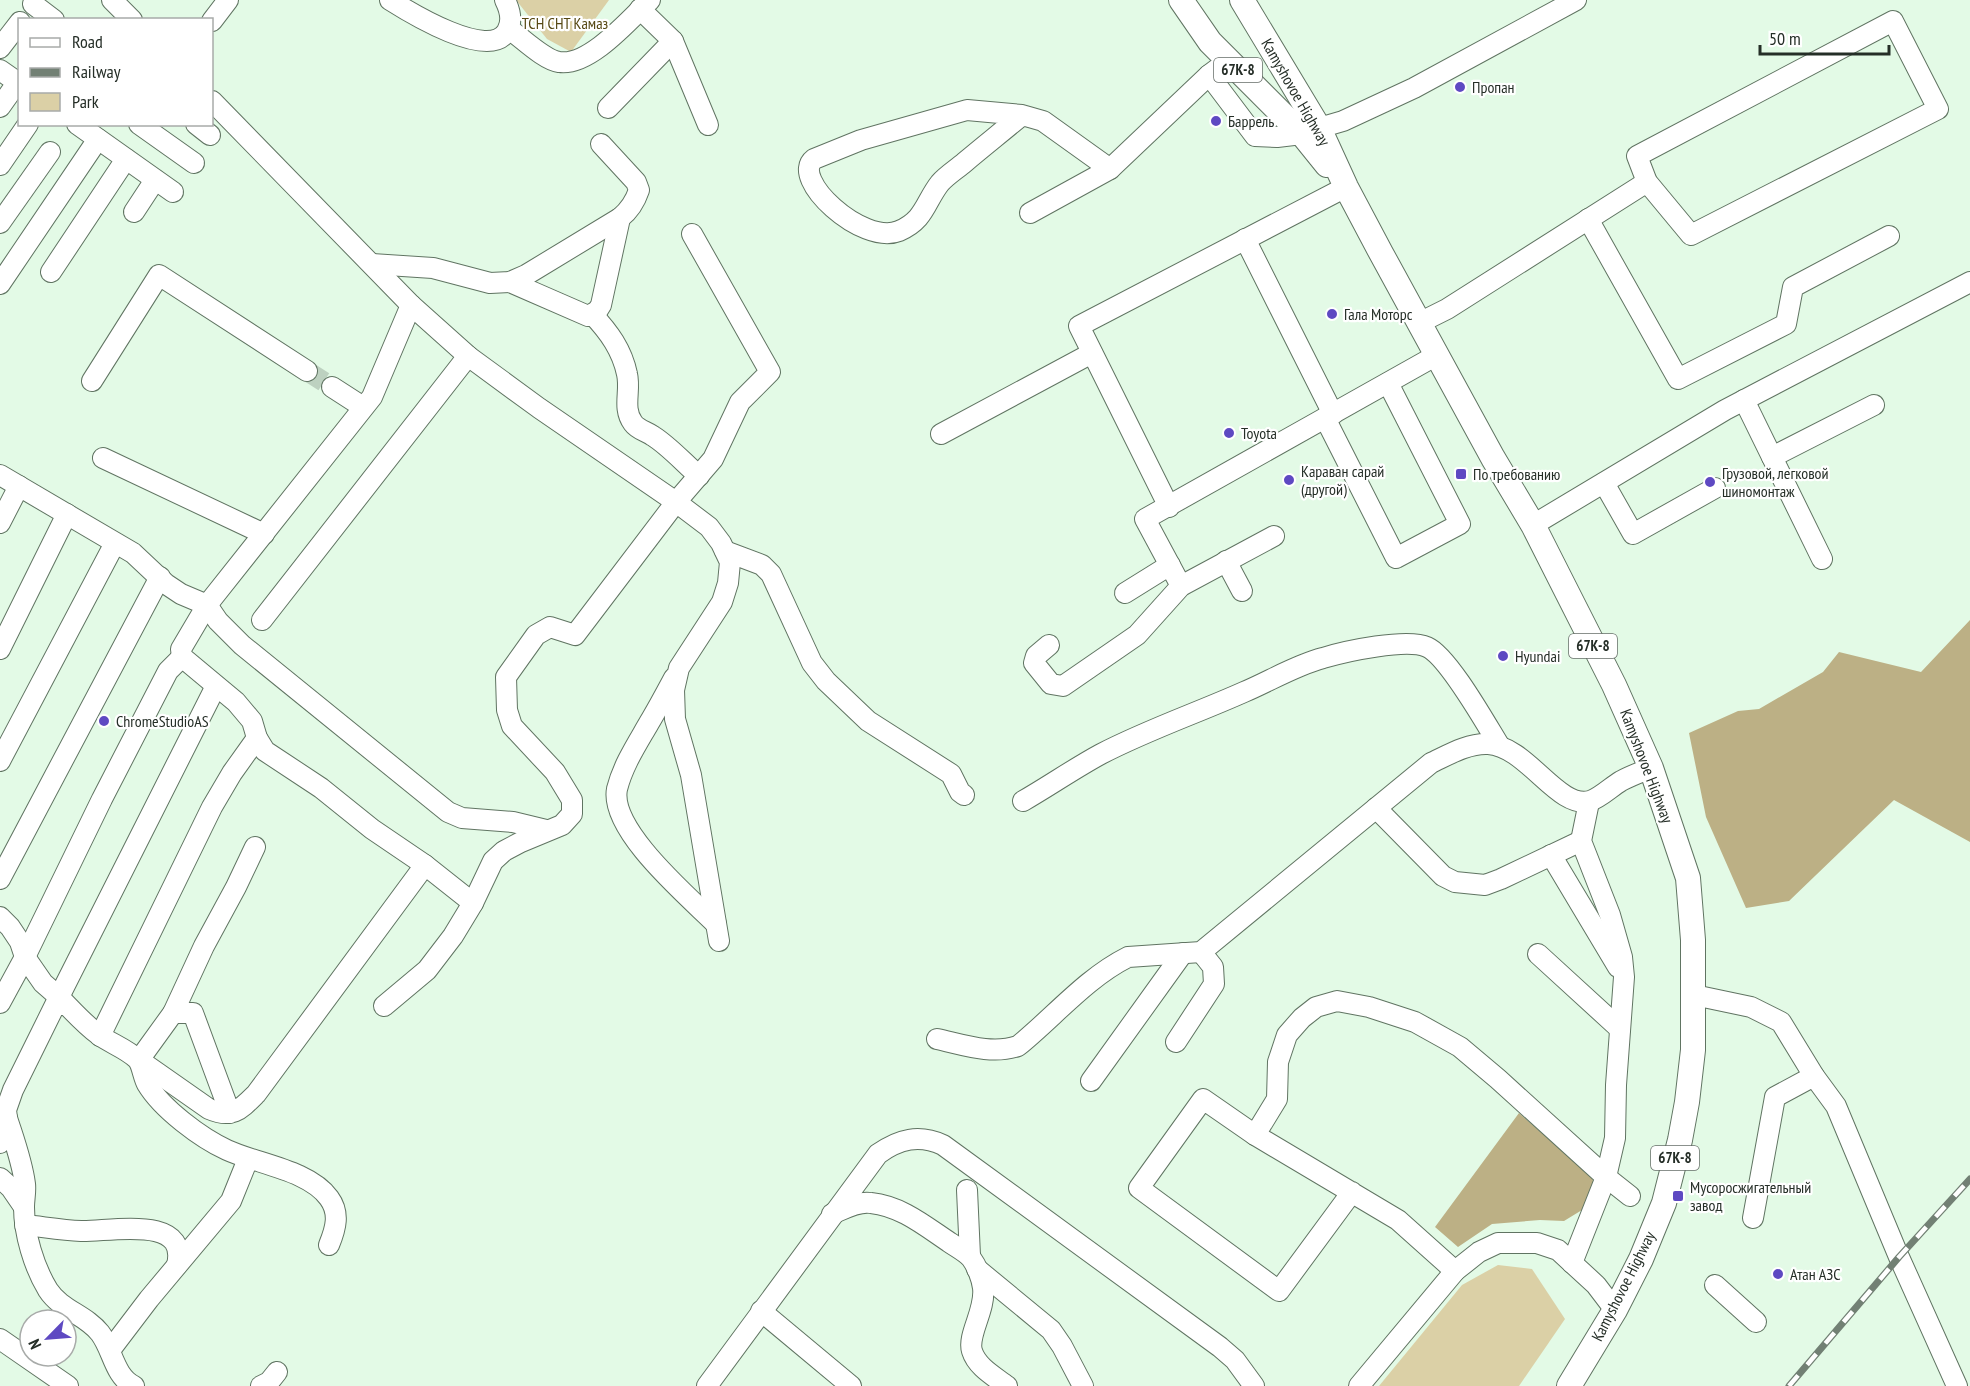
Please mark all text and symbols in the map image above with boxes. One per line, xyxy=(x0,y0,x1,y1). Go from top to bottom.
park label: ТСН СНТ Камаз xyxy=(522,13,609,33)
legend xyxy=(18,18,213,126)
scale bar xyxy=(1760,18,1889,56)
text: 50 m xyxy=(1769,27,1801,50)
text: Road xyxy=(72,30,103,53)
street label: Kamyshovoe Highway xyxy=(1257,35,1335,149)
road number: 67К-8 xyxy=(1214,58,1262,82)
text: Railway xyxy=(72,60,121,83)
place label: Пропан xyxy=(1472,77,1515,97)
marker: Пропан xyxy=(1453,80,1467,94)
text: Park xyxy=(72,90,99,113)
place label: Баррель xyxy=(1228,111,1274,131)
marker: Баррель xyxy=(1209,114,1223,128)
place label: Гала Моторс xyxy=(1344,304,1413,324)
marker: Гала Моторс xyxy=(1325,307,1339,321)
place label: Toyota xyxy=(1241,423,1277,443)
marker: Toyota xyxy=(1222,426,1236,440)
place label: Караван сарай (другой) xyxy=(1301,461,1384,499)
place label: Грузовой, легковой шиномонтаж xyxy=(1722,463,1829,501)
place label: По требованию xyxy=(1473,464,1560,484)
marker: По требованию xyxy=(1454,467,1468,481)
marker: Караван сарай (другой) xyxy=(1282,473,1296,487)
marker: Грузовой, легковой шиномонтаж xyxy=(1703,475,1717,489)
road number: 67К-8 xyxy=(1569,634,1617,658)
place label: Hyundai xyxy=(1515,646,1560,666)
marker: Hyundai xyxy=(1496,649,1510,663)
street label: Kamyshovoe Highway xyxy=(1616,706,1678,826)
place label: ChromeStudioAS xyxy=(116,711,209,731)
marker: ChromeStudioAS xyxy=(97,714,111,728)
road number: 67К-8 xyxy=(1651,1146,1699,1170)
place label: Мусоросжигательный завод xyxy=(1690,1177,1811,1215)
marker: Мусоросжигательный завод xyxy=(1671,1189,1685,1203)
street label: Kamyshovoe Highway xyxy=(1587,1228,1659,1344)
place label: Атан АЗС xyxy=(1790,1264,1841,1284)
marker: Атан АЗС xyxy=(1771,1267,1785,1281)
north arrow xyxy=(18,1308,78,1368)
text: N xyxy=(24,1336,45,1352)

